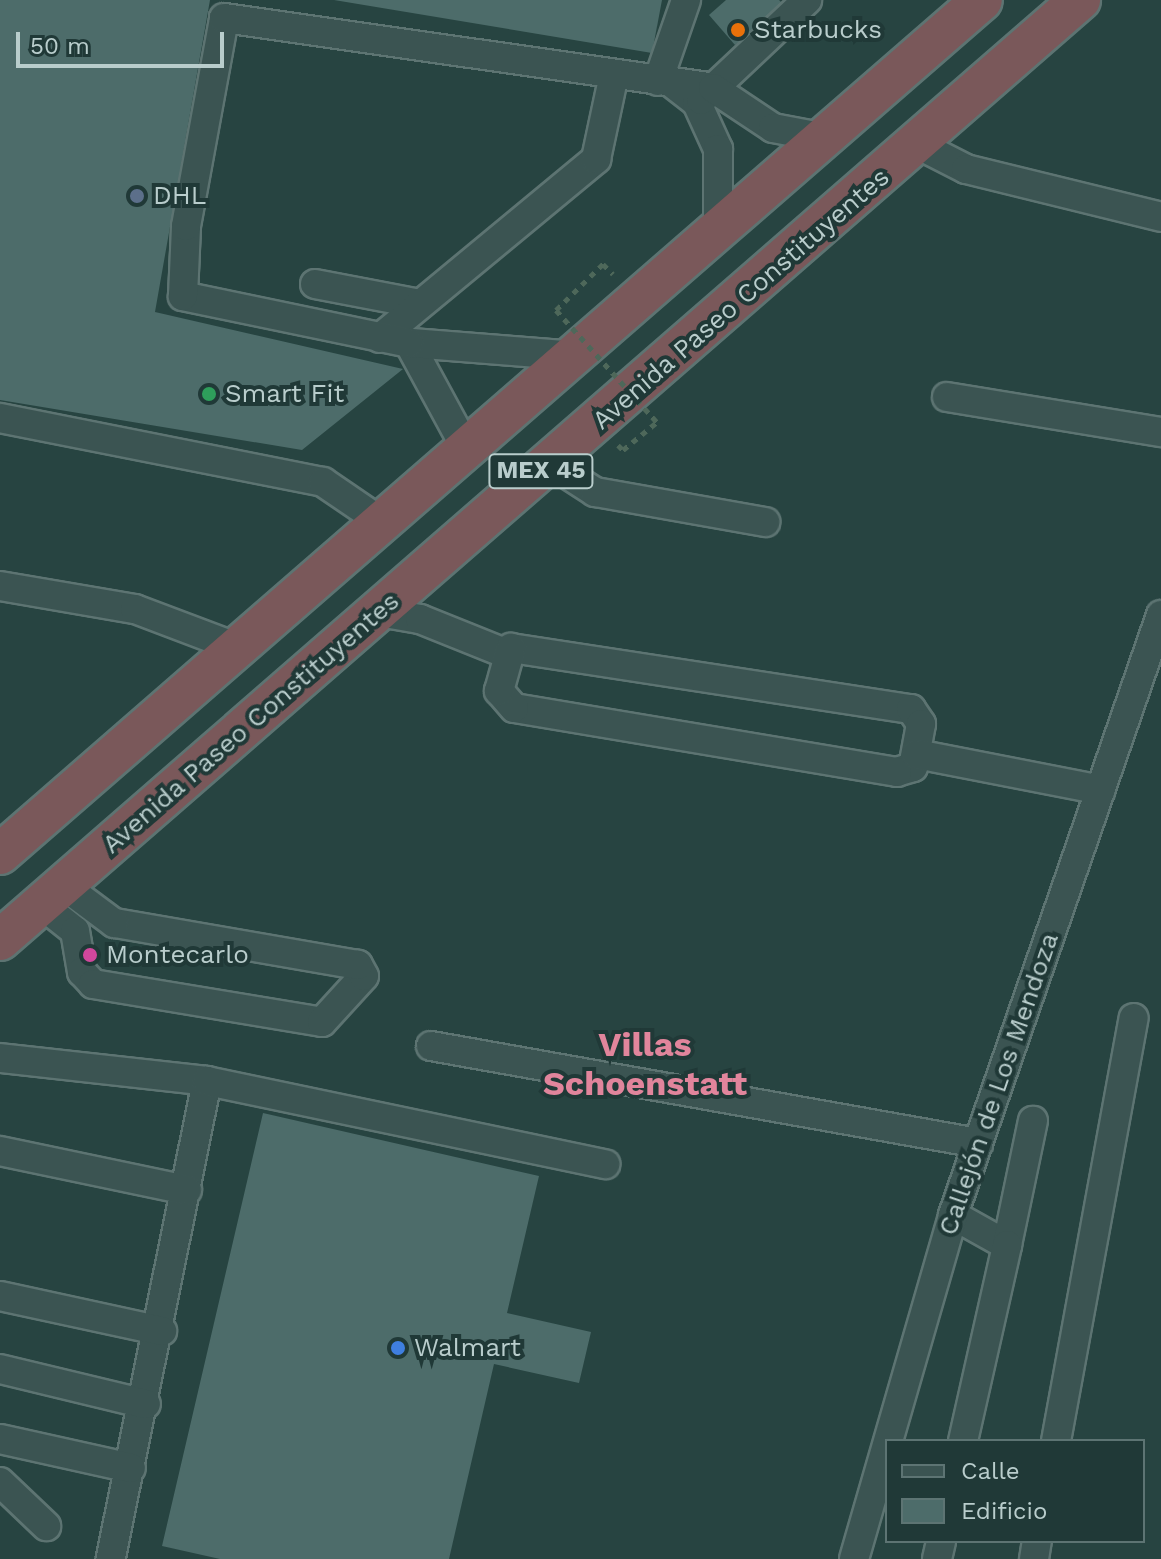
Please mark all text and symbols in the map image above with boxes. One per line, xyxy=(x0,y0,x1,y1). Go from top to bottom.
place label: Starbucks xyxy=(754,14,882,46)
scale bar xyxy=(20,16,228,66)
marker: Starbucks xyxy=(729,21,747,39)
text: 50 m xyxy=(30,32,90,60)
street label: Avenida Paseo Constituyentes xyxy=(586,161,896,437)
place label: DHL xyxy=(153,180,206,212)
marker: DHL xyxy=(128,187,146,205)
place label: Smart Fit xyxy=(225,378,344,410)
marker: Smart Fit xyxy=(200,385,218,403)
road number: MEX 45 xyxy=(487,451,595,491)
street label: Avenida Paseo Constituyentes xyxy=(96,585,406,861)
street label: Callejón de Los Mendoza xyxy=(933,929,1065,1239)
place label: Montecarlo xyxy=(106,939,249,971)
marker: Montecarlo xyxy=(81,946,99,964)
district label: Villas Schoenstatt xyxy=(543,1024,747,1104)
place label: Walmart xyxy=(414,1332,521,1364)
marker: Walmart xyxy=(389,1339,407,1357)
legend xyxy=(885,1439,1145,1543)
text: Calle xyxy=(961,1457,1020,1485)
text: Edificio xyxy=(961,1497,1047,1525)

